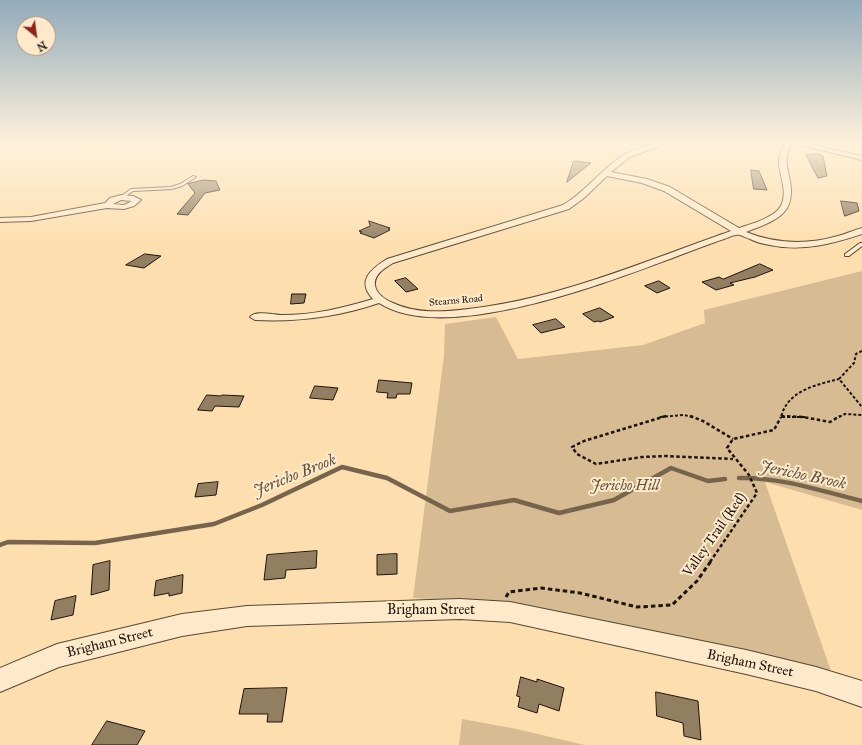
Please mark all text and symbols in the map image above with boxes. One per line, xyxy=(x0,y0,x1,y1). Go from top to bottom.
north arrow xyxy=(16,16,56,56)
text: N xyxy=(34,38,49,54)
street label: Stearns Road xyxy=(429,293,483,309)
water label: Jericho Brook xyxy=(251,451,339,501)
water label: Jericho Brook xyxy=(758,458,848,494)
park label: Jericho Hill xyxy=(591,479,659,495)
street label: Valley Trail (Red) xyxy=(680,490,750,580)
street label: Brigham Street xyxy=(387,603,475,619)
street label: Brigham Street xyxy=(65,624,155,662)
street label: Brigham Street xyxy=(705,647,795,681)

